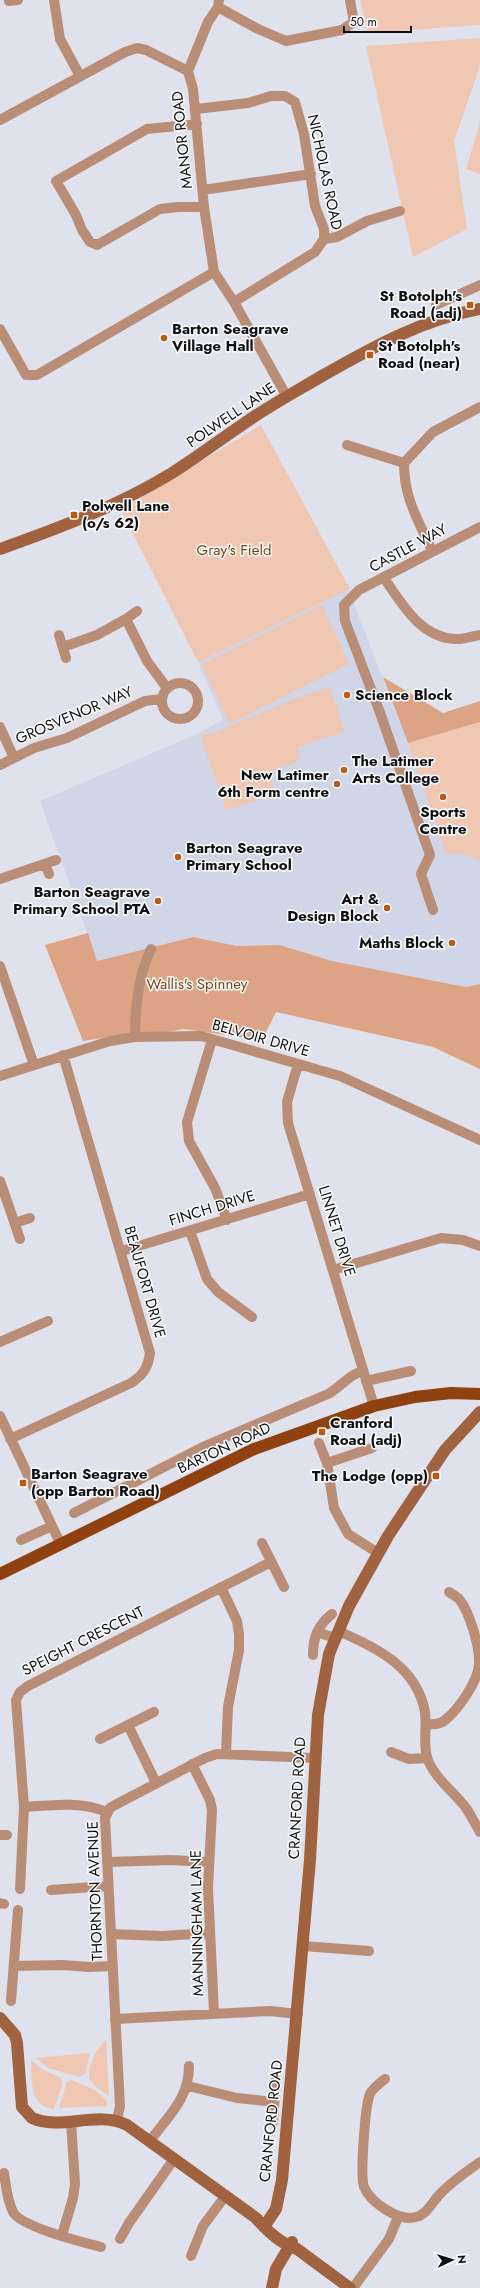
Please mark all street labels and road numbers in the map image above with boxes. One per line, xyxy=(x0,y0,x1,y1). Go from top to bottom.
street label: MANOR ROAD xyxy=(166,90,198,190)
street label: NICHOLAS ROAD xyxy=(302,112,348,232)
street label: POLWELL LANE xyxy=(182,377,280,453)
street label: CASTLE WAY xyxy=(365,518,451,578)
street label: GROSVENOR WAY xyxy=(12,680,136,750)
street label: BELVOIR DRIVE xyxy=(210,1014,312,1062)
street label: LINNET DRIVE xyxy=(313,1183,361,1279)
street label: FINCH DRIVE xyxy=(166,1185,258,1231)
street label: BEAUFORT DRIVE xyxy=(118,1223,172,1341)
street label: BARTON ROAD xyxy=(174,1417,274,1479)
street label: SPEIGHT CRESCENT xyxy=(18,1601,148,1681)
street label: CRANFORD ROAD xyxy=(283,1736,311,1860)
street label: THORNTON AVENUE xyxy=(82,1821,108,1961)
street label: MANNINGHAM LANE xyxy=(185,1850,209,1996)
street label: CRANFORD ROAD xyxy=(254,2059,288,2183)

